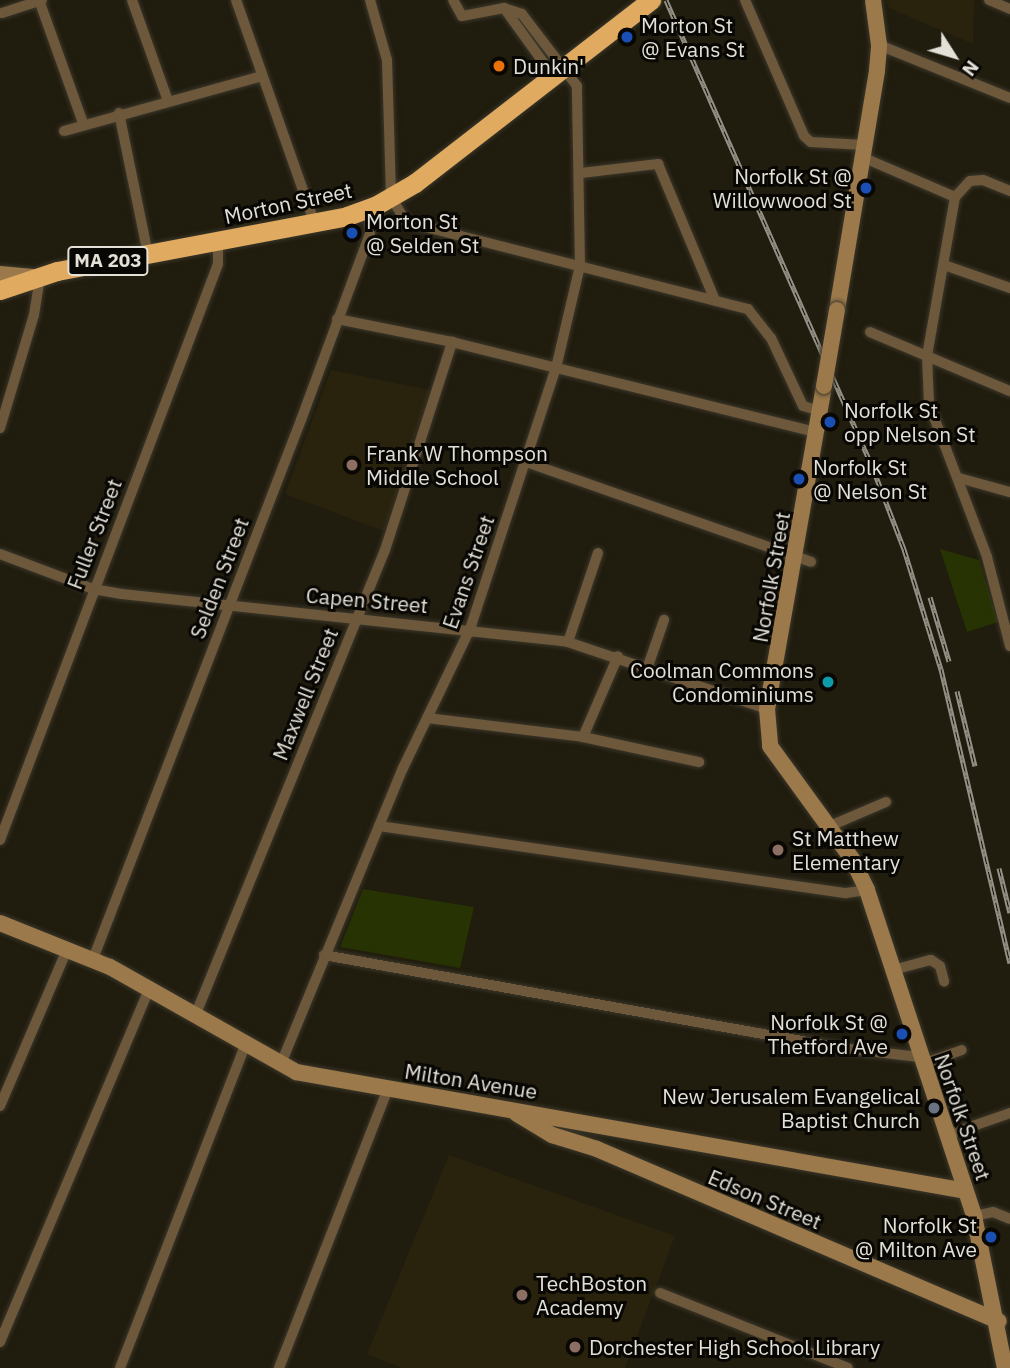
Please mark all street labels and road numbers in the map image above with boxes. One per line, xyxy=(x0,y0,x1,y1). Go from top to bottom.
street label: Morton Street xyxy=(222,177,354,229)
road number: MA 203 xyxy=(66,246,150,276)
street label: Fuller Street xyxy=(61,475,127,593)
street label: Norfolk Street xyxy=(747,510,795,644)
street label: Evans Street xyxy=(437,512,499,632)
street label: Selden Street xyxy=(184,514,254,642)
street label: Capen Street xyxy=(305,582,429,618)
street label: Maxwell Street xyxy=(267,624,343,764)
street label: Norfolk Street xyxy=(930,1050,996,1184)
street label: Milton Avenue xyxy=(403,1058,539,1104)
street label: Edson Street xyxy=(705,1164,825,1234)

